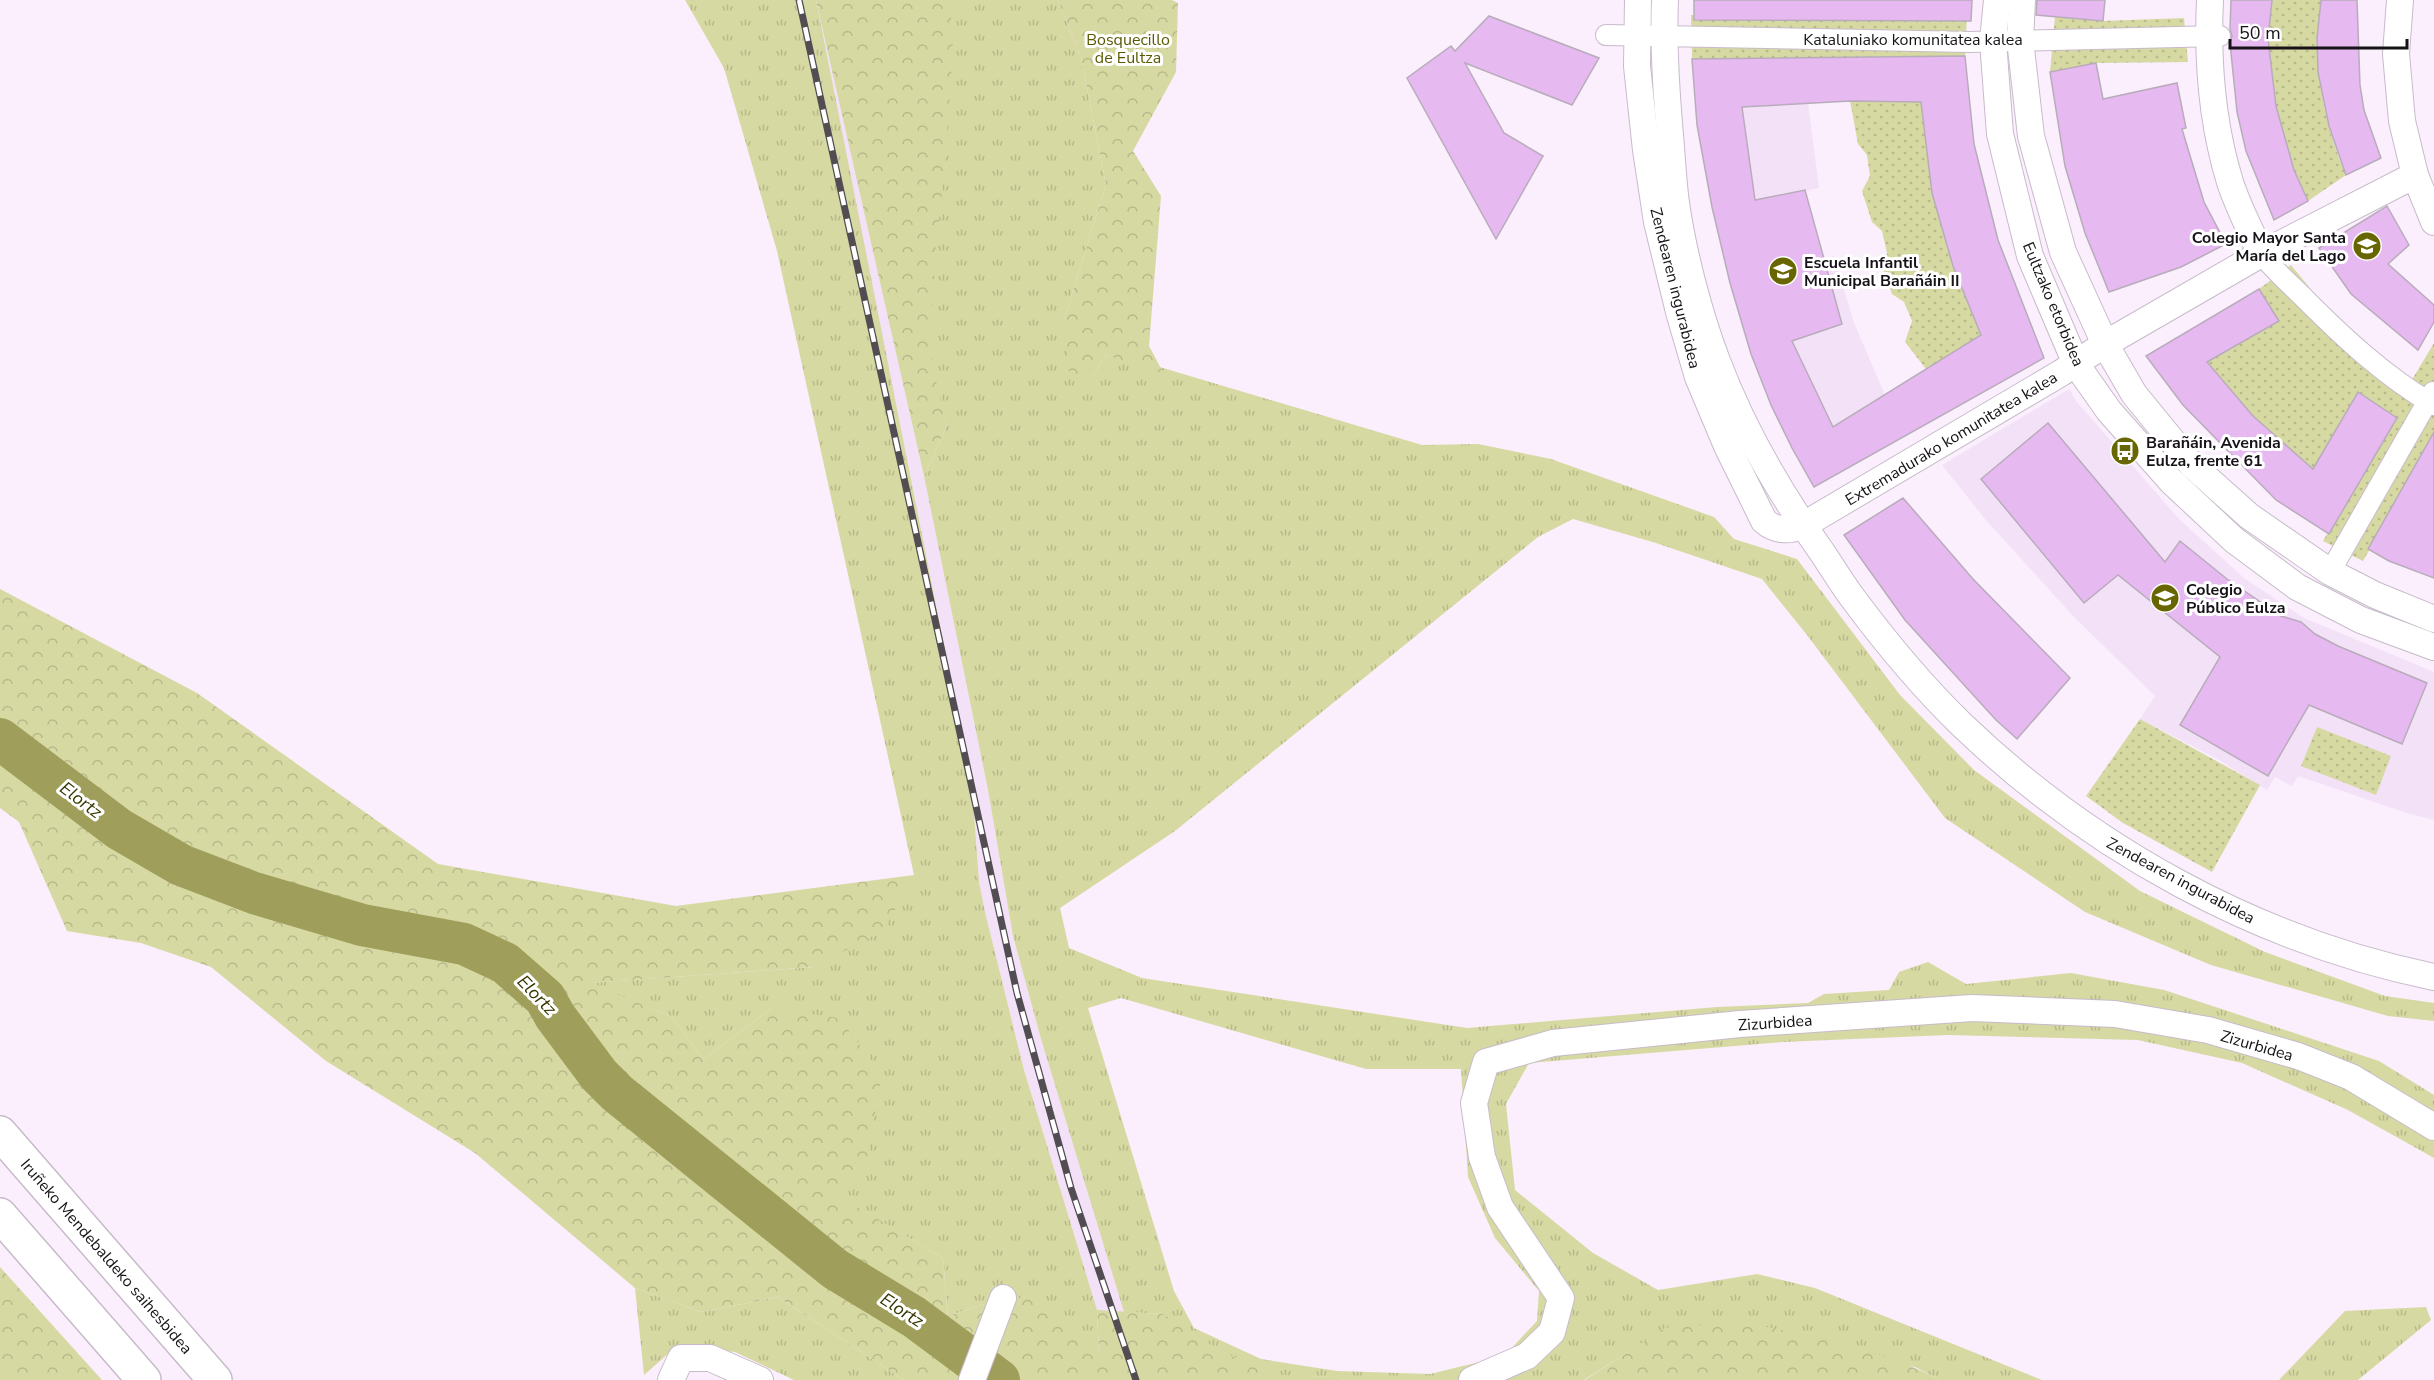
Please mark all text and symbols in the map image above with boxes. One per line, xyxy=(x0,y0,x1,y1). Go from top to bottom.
scale bar xyxy=(2230,12,2407,50)
text: 50 m xyxy=(2239,21,2281,45)
park label: Bosquecillo de Eultza xyxy=(1086,29,1170,69)
street label: Kataluniako komunitatea kalea xyxy=(1803,29,2023,51)
street label: Zendearen ingurabidea xyxy=(1644,205,1706,371)
place label: Colegio Mayor Santa María del Lago xyxy=(2192,227,2346,267)
school or university icon: Colegio Mayor Santa María del Lago xyxy=(2351,230,2383,262)
street label: Eultzako etorbidea xyxy=(2017,239,2089,370)
place label: Escuela Infantil Municipal Barañáin II xyxy=(1804,252,1960,292)
school or university icon: Escuela Infantil Municipal Barañáin II xyxy=(1767,255,1799,287)
street label: Extremadurako komunitatea kalea xyxy=(1841,367,2062,511)
place label: Barañáin, Avenida Eulza, frente 61 xyxy=(2146,432,2281,472)
bus stop icon: Barañáin, Avenida Eulza, frente 61 xyxy=(2109,435,2141,467)
place label: Colegio Público Eulza xyxy=(2186,579,2285,619)
school or university icon: Colegio Público Eulza xyxy=(2149,582,2181,614)
water label: Elortz xyxy=(55,776,108,824)
street label: Zendearen ingurabidea xyxy=(2102,832,2259,929)
water label: Elortz xyxy=(512,970,563,1021)
street label: Zizurbidea xyxy=(1737,1009,1813,1037)
street label: Zizurbidea xyxy=(2218,1025,2296,1067)
street label: Iruñeko Mendebaldeko saihesbidea xyxy=(15,1154,197,1359)
water label: Elortz xyxy=(876,1287,929,1333)

